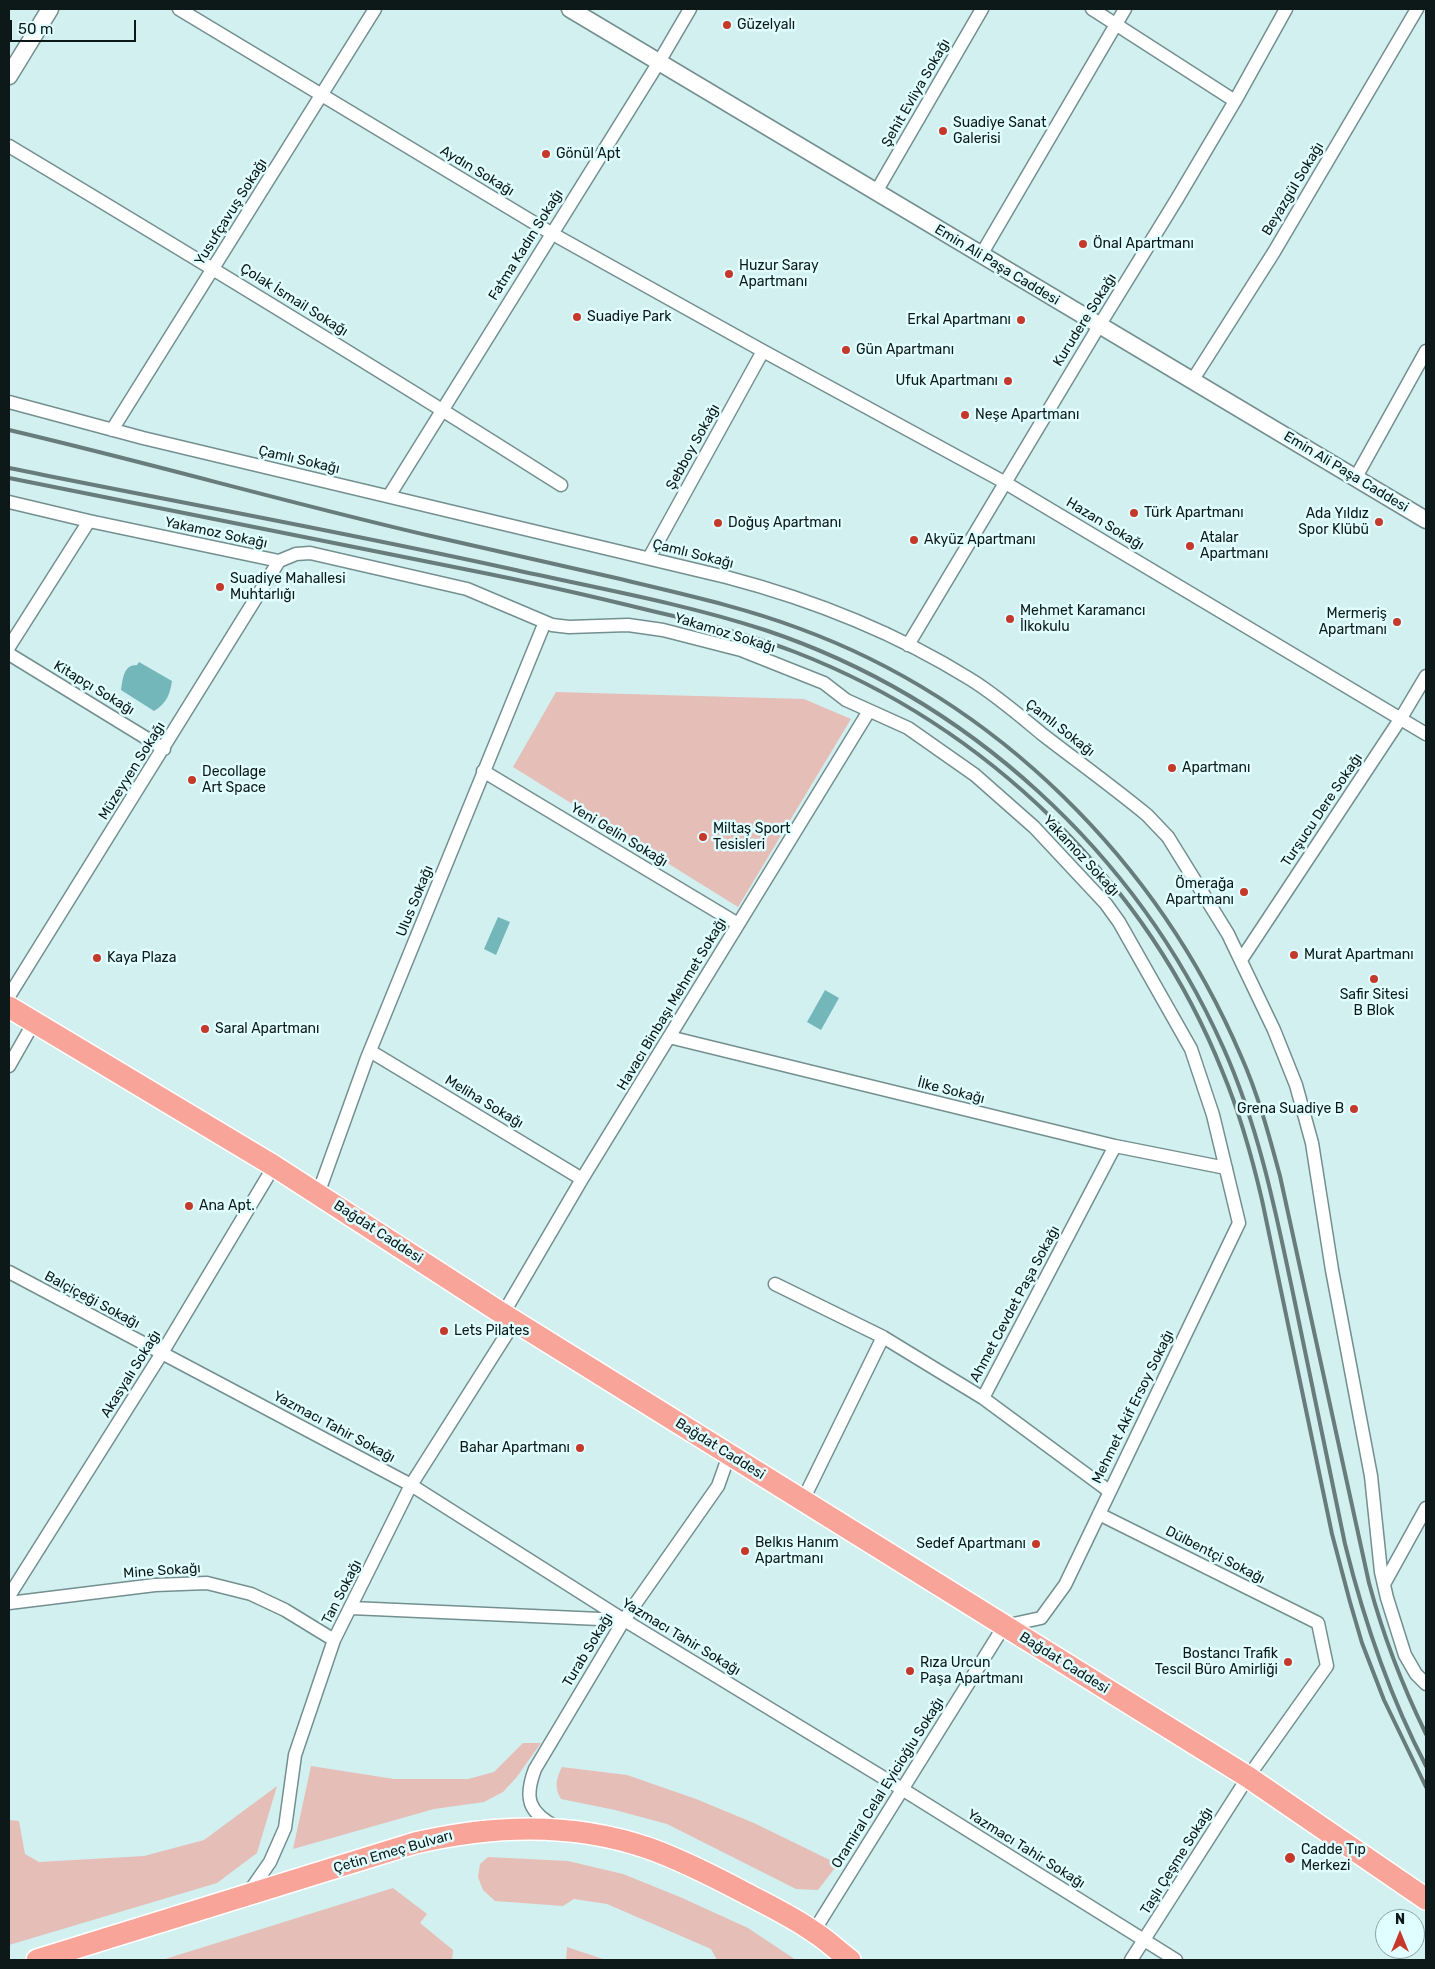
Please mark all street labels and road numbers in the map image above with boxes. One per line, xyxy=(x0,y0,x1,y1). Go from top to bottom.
street label: Şehit Evliya Sokağı xyxy=(878,36,954,150)
street label: Beyazgül Sokağı xyxy=(1258,139,1328,239)
street label: Aydın Sokağı xyxy=(437,142,517,200)
street label: Yusufçavuş Sokağı xyxy=(191,155,271,269)
street label: Fatma Kadın Sokağı xyxy=(485,186,567,304)
street label: Emin Ali Paşa Caddesi xyxy=(931,221,1063,309)
street label: Çolak İsmail Sokağı xyxy=(237,260,351,340)
street label: Kurudere Sokağı xyxy=(1050,271,1120,369)
street label: Şebboy Sokağı xyxy=(663,401,723,493)
street label: Emin Ali Paşa Caddesi xyxy=(1280,428,1412,516)
street label: Çamlı Sokağı xyxy=(257,442,341,478)
street label: Hazan Sokağı xyxy=(1063,494,1147,554)
street label: Yakamoz Sokağı xyxy=(163,514,269,552)
street label: Çamlı Sokağı xyxy=(651,536,735,572)
street label: Yakamoz Sokağı xyxy=(673,610,777,656)
street label: Kitapçı Sokağı xyxy=(51,657,137,719)
street label: Çamlı Sokağı xyxy=(1022,696,1098,760)
street label: Müzeyyen Sokağı xyxy=(95,719,169,823)
street label: Turşucu Dere Sokağı xyxy=(1278,750,1366,870)
street label: Yeni Gelin Sokağı xyxy=(567,799,671,871)
street label: Yakamoz Sokağı xyxy=(1039,812,1123,900)
street label: Ulus Sokağı xyxy=(393,863,437,939)
street label: Havacı Binbaşı Mehmet Sokağı xyxy=(614,915,730,1093)
street label: Meliha Sokağı xyxy=(442,1072,526,1132)
street label: İlke Sokağı xyxy=(916,1075,986,1107)
street label: Bağdat Caddesi xyxy=(330,1197,426,1267)
street label: Ahmet Cevdet Paşa Sokağı xyxy=(967,1223,1063,1385)
street label: Balçiçeği Sokağı xyxy=(41,1268,143,1332)
street label: Akasyalı Sokağı xyxy=(97,1327,165,1421)
street label: Mehmet Akif Ersoy Sokağı xyxy=(1088,1328,1178,1486)
street label: Yazmacı Tahir Sokağı xyxy=(270,1388,398,1466)
street label: Bağdat Caddesi xyxy=(672,1415,768,1483)
street label: Dülbentçi Sokağı xyxy=(1162,1523,1268,1587)
street label: Tan Sokağı xyxy=(319,1557,365,1627)
street label: Mine Sokağı xyxy=(123,1560,201,1582)
street label: Yazmacı Tahir Sokağı xyxy=(618,1595,744,1679)
street label: Turab Sokağı xyxy=(559,1610,617,1690)
street label: Bağdat Caddesi xyxy=(1016,1629,1112,1697)
street label: Oramiral Celal Eyicioğlu Sokağı xyxy=(828,1694,948,1872)
street label: Taşlı Çeşme Sokağı xyxy=(1137,1804,1217,1918)
street label: Yazmacı Tahir Sokağı xyxy=(964,1806,1088,1892)
street label: Çetin Emeç Bulvarı xyxy=(332,1827,454,1877)

